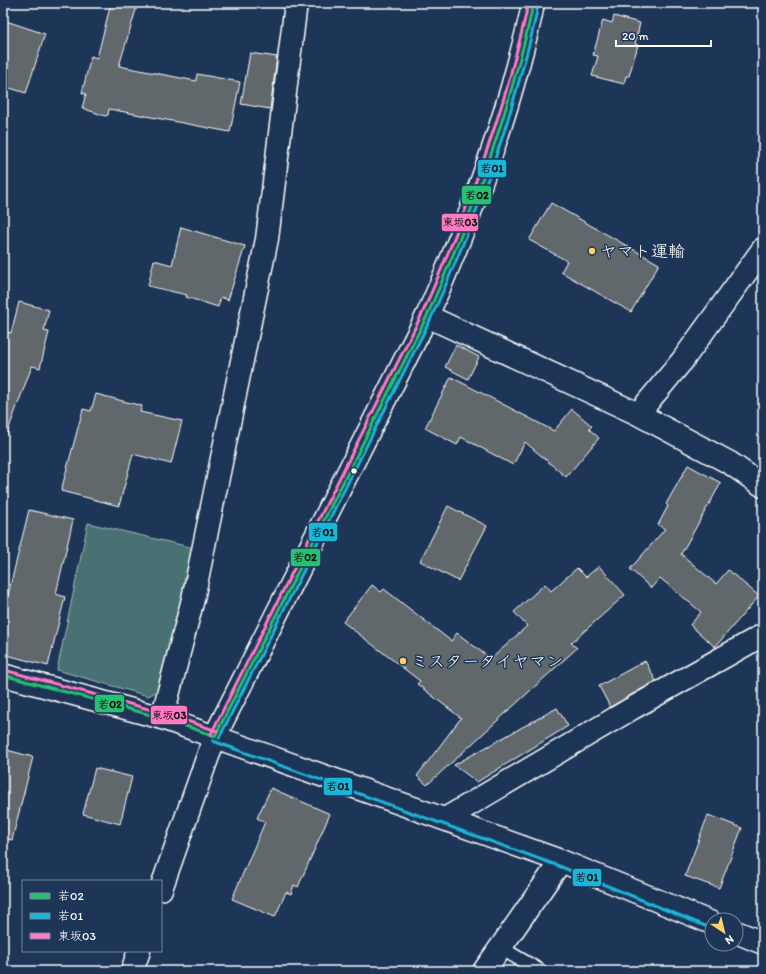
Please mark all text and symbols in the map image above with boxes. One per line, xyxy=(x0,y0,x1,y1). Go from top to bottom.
scale bar xyxy=(616,22,711,48)
text: 20 m xyxy=(622,29,649,43)
line badge: 若01 xyxy=(477,159,507,178)
text: 若01 xyxy=(481,162,504,175)
line badge: 若02 xyxy=(461,185,492,205)
text: 若02 xyxy=(465,189,489,202)
line badge: 東坂03 xyxy=(441,213,479,232)
text: 東坂03 xyxy=(443,216,477,229)
place label: ヤマト運輸 xyxy=(600,241,685,261)
marker: ヤマト運輸 xyxy=(587,246,597,256)
unlabelled marker xyxy=(349,466,359,476)
line badge: 若01 xyxy=(308,522,338,542)
text: 若01 xyxy=(312,526,335,539)
line badge: 若02 xyxy=(290,548,321,567)
text: 若02 xyxy=(293,551,317,564)
place label: ミスタータイヤマン xyxy=(411,651,563,671)
marker: ミスタータイヤマン xyxy=(398,656,408,666)
line badge: 若02 xyxy=(94,694,125,713)
text: 若02 xyxy=(98,698,122,711)
line badge: 東坂03 xyxy=(150,705,188,725)
text: 東坂03 xyxy=(152,709,186,722)
line badge: 若01 xyxy=(323,777,353,796)
text: 若01 xyxy=(327,780,350,793)
line badge: 若01 xyxy=(572,868,602,887)
text: 若01 xyxy=(576,871,599,884)
legend xyxy=(22,880,162,952)
text: 若02 xyxy=(58,889,84,903)
text: 若01 xyxy=(58,909,83,923)
north arrow xyxy=(704,912,744,952)
text: 東坂03 xyxy=(58,929,96,943)
text: N xyxy=(723,932,736,947)

